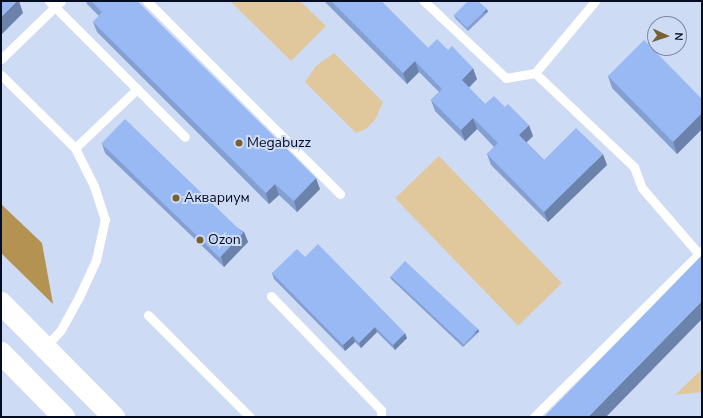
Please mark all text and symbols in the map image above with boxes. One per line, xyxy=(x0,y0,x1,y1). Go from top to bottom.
north arrow xyxy=(647,16,687,56)
text: N xyxy=(671,32,686,41)
place label: Megabuzz xyxy=(247,135,311,151)
marker: Megabuzz xyxy=(234,138,244,148)
place label: Аквариум xyxy=(184,190,250,206)
marker: Аквариум xyxy=(171,193,181,203)
place label: Ozon xyxy=(208,232,241,248)
marker: Ozon xyxy=(195,235,205,245)

